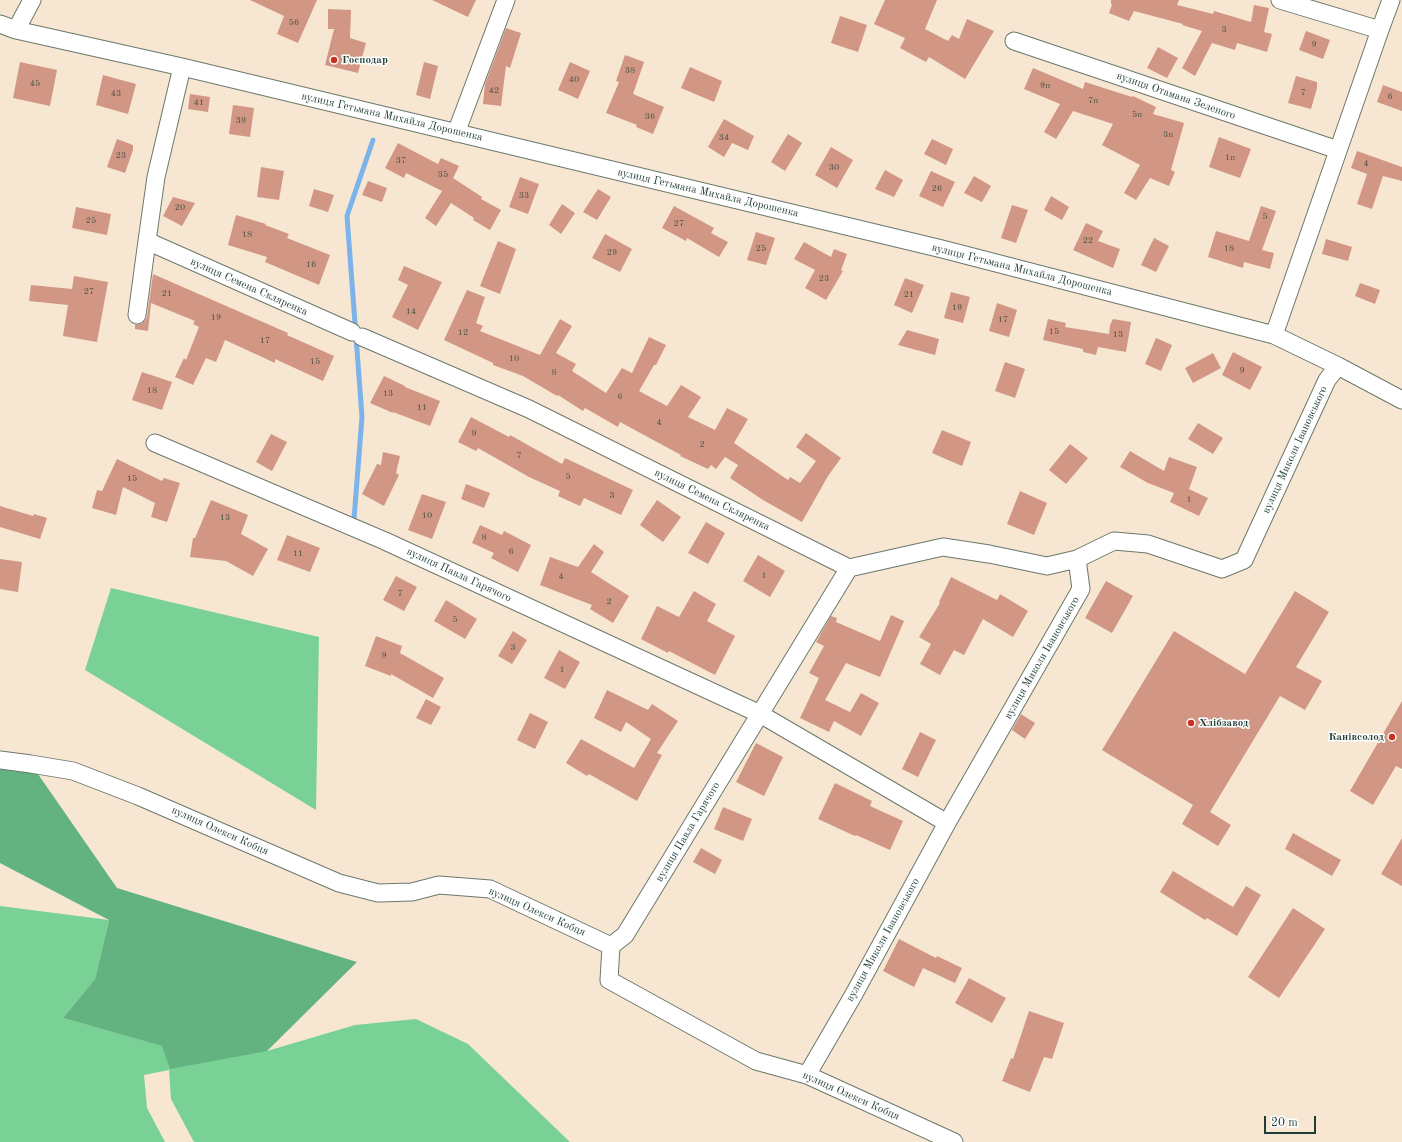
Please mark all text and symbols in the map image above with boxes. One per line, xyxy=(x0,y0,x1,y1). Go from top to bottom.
house number: 56 xyxy=(289,18,299,28)
house number: 3 xyxy=(1221,25,1227,35)
house number: 9 xyxy=(1311,40,1317,50)
place label: Господар xyxy=(342,53,388,67)
marker: Господар xyxy=(329,55,339,65)
house number: 38 xyxy=(625,66,635,76)
street label: вулиця Отамана Зеленого xyxy=(1115,69,1237,123)
house number: 40 xyxy=(569,75,579,85)
house number: 45 xyxy=(30,79,40,89)
house number: 9п xyxy=(1040,81,1050,91)
house number: 42 xyxy=(489,86,499,96)
house number: 7 xyxy=(1300,88,1306,98)
house number: 43 xyxy=(111,89,121,99)
street label: вулиця Гетьмана Михайла Дорошенка xyxy=(300,90,484,144)
house number: 6 xyxy=(1387,92,1393,102)
house number: 7п xyxy=(1088,96,1098,106)
house number: 41 xyxy=(194,98,204,108)
house number: 5п xyxy=(1132,110,1142,120)
house number: 36 xyxy=(645,112,655,122)
house number: 39 xyxy=(236,116,246,126)
house number: 3п xyxy=(1163,130,1173,140)
house number: 34 xyxy=(719,133,729,143)
house number: 23 xyxy=(116,151,126,161)
house number: 1п xyxy=(1225,153,1235,163)
house number: 37 xyxy=(396,156,406,166)
house number: 4 xyxy=(1363,159,1369,169)
house number: 30 xyxy=(829,163,839,173)
street label: вулиця Гетьмана Михайла Дорошенка xyxy=(616,166,800,220)
house number: 35 xyxy=(438,170,448,180)
house number: 26 xyxy=(932,184,942,194)
house number: 33 xyxy=(519,191,529,201)
house number: 20 xyxy=(175,203,185,213)
house number: 5 xyxy=(1262,212,1268,222)
house number: 25 xyxy=(86,216,96,226)
house number: 27 xyxy=(674,219,684,229)
house number: 18 xyxy=(242,230,252,240)
house number: 22 xyxy=(1083,236,1093,246)
street label: вулиця Гетьмана Михайла Дорошенка xyxy=(930,241,1114,299)
house number: 25 xyxy=(756,244,766,254)
house number: 18 xyxy=(1224,244,1234,254)
house number: 29 xyxy=(607,248,617,258)
street label: вулиця Семена Скляренка xyxy=(188,255,310,319)
house number: 16 xyxy=(306,260,316,270)
house number: 23 xyxy=(819,274,829,284)
house number: 27 xyxy=(84,287,94,297)
house number: 21 xyxy=(162,289,172,299)
house number: 21 xyxy=(904,290,914,300)
house number: 19 xyxy=(952,303,962,313)
house number: 14 xyxy=(406,307,416,317)
house number: 19 xyxy=(211,313,221,323)
house number: 17 xyxy=(998,315,1008,325)
house number: 15 xyxy=(1049,327,1059,337)
house number: 12 xyxy=(458,328,468,338)
house number: 13 xyxy=(1113,330,1123,340)
house number: 17 xyxy=(260,336,270,346)
house number: 10 xyxy=(509,354,519,364)
house number: 15 xyxy=(310,357,320,367)
house number: 9 xyxy=(1239,366,1245,376)
house number: 8 xyxy=(551,368,557,378)
street label: вулиця Миколи Івановського xyxy=(1260,384,1330,516)
house number: 18 xyxy=(147,386,157,396)
house number: 13 xyxy=(383,389,393,399)
house number: 6 xyxy=(617,392,623,402)
house number: 11 xyxy=(417,403,427,413)
house number: 4 xyxy=(656,418,662,428)
house number: 9 xyxy=(471,429,477,439)
house number: 2 xyxy=(699,440,705,450)
house number: 7 xyxy=(516,451,522,461)
street label: вулиця Семена Скляренка xyxy=(652,466,772,534)
house number: 5 xyxy=(565,472,571,482)
house number: 15 xyxy=(127,474,137,484)
house number: 3 xyxy=(609,491,615,501)
house number: 1 xyxy=(1186,495,1192,505)
house number: 10 xyxy=(422,511,432,521)
house number: 13 xyxy=(220,513,230,523)
house number: 8 xyxy=(481,533,487,543)
street label: вулиця Павла Гарячого xyxy=(404,545,514,605)
house number: 6 xyxy=(508,547,514,557)
house number: 11 xyxy=(293,549,303,559)
house number: 1 xyxy=(761,571,767,581)
house number: 4 xyxy=(558,572,564,582)
house number: 7 xyxy=(397,589,403,599)
street label: вулиця Миколи Івановського xyxy=(1001,594,1083,722)
house number: 2 xyxy=(606,597,612,607)
house number: 5 xyxy=(452,615,458,625)
house number: 3 xyxy=(510,643,516,653)
house number: 9 xyxy=(381,651,387,661)
house number: 1 xyxy=(559,665,565,675)
place label: Хлібзавод xyxy=(1199,716,1248,730)
marker: Хлібзавод xyxy=(1186,718,1196,728)
place label: Канівсолод xyxy=(1328,730,1384,744)
marker: Канівсолод xyxy=(1387,732,1397,742)
street label: вулиця Павла Гарячого xyxy=(653,780,723,884)
street label: вулиця Олекси Кобця xyxy=(170,804,270,858)
street label: вулиця Миколи Івановського xyxy=(843,876,923,1004)
street label: вулиця Олекси Кобця xyxy=(487,885,587,939)
street label: вулиця Олекси Кобця xyxy=(801,1069,901,1123)
scale bar xyxy=(1266,1108,1318,1134)
text: 20 m xyxy=(1271,1117,1298,1129)

